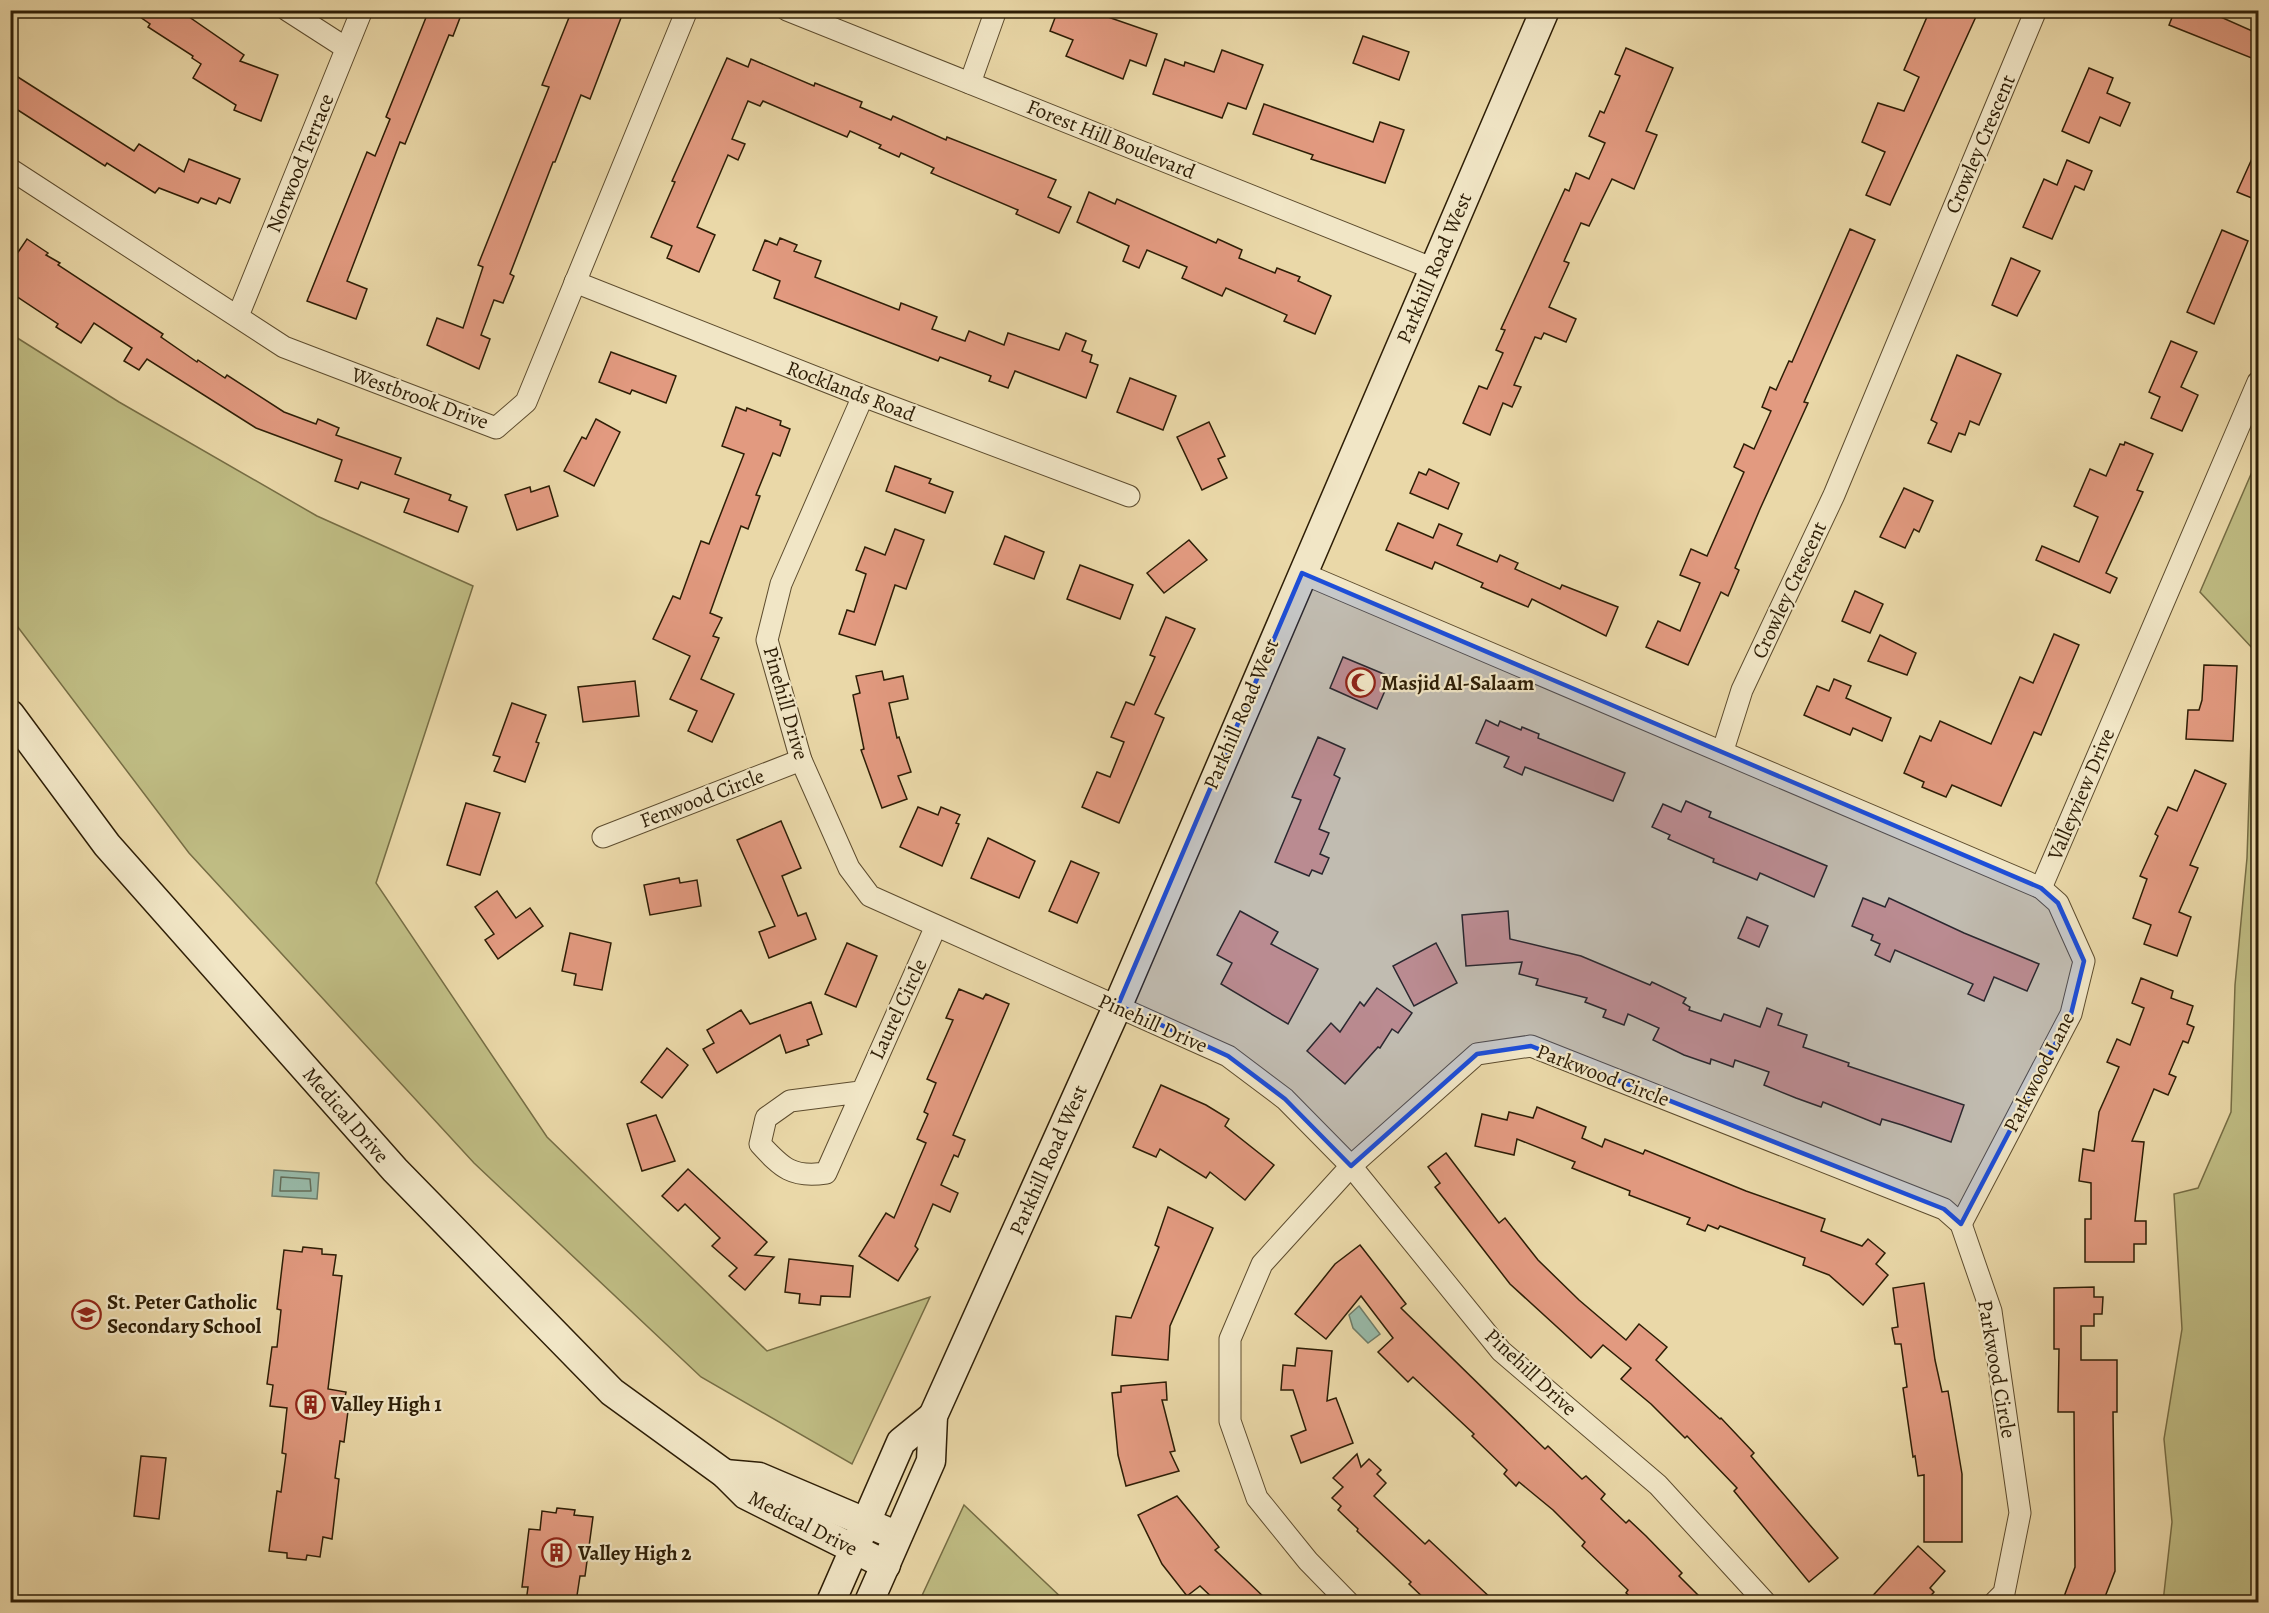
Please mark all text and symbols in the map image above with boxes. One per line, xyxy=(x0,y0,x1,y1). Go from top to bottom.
street label: Crowley Crescent xyxy=(1938,70,2022,218)
street label: Norwood Terrace xyxy=(259,89,341,237)
street label: Forest Hill Boulevard xyxy=(1023,92,1200,186)
street label: Parkhill Road West xyxy=(1390,188,1478,348)
street label: Rocklands Road xyxy=(782,354,920,429)
street label: Westbrook Drive xyxy=(347,360,492,436)
street label: Crowley Crescent xyxy=(1745,517,1833,663)
street label: Parkhill Road West xyxy=(1197,634,1285,794)
street label: Pinehill Drive xyxy=(756,643,816,763)
mosque icon: Masjid Al-Salaam xyxy=(1344,667,1376,699)
place label: Masjid Al-Salaam xyxy=(1381,669,1535,697)
street label: Valleyview Drive xyxy=(2040,724,2121,865)
street label: Fenwood Circle xyxy=(636,761,768,835)
street label: Laurel Circle xyxy=(862,954,934,1064)
street label: Pinehill Drive xyxy=(1094,986,1212,1060)
street label: Parkwood Lane xyxy=(1997,1007,2081,1137)
street label: Parkwood Circle xyxy=(1533,1037,1673,1113)
street label: Medical Drive xyxy=(296,1061,396,1169)
street label: Parkhill Road West xyxy=(1002,1080,1094,1240)
place label: St. Peter Catholic Secondary School xyxy=(107,1288,262,1340)
school or university icon: St. Peter Catholic Secondary School xyxy=(70,1298,102,1330)
street label: Parkwood Circle xyxy=(1971,1298,2023,1440)
street label: Pinehill Drive xyxy=(1479,1322,1583,1422)
building icon: Valley High 1 xyxy=(294,1388,326,1420)
place label: Valley High 1 xyxy=(330,1390,442,1418)
street label: Medical Drive xyxy=(744,1484,862,1562)
building icon: Valley High 2 xyxy=(541,1537,573,1569)
place label: Valley High 2 xyxy=(577,1539,692,1567)

